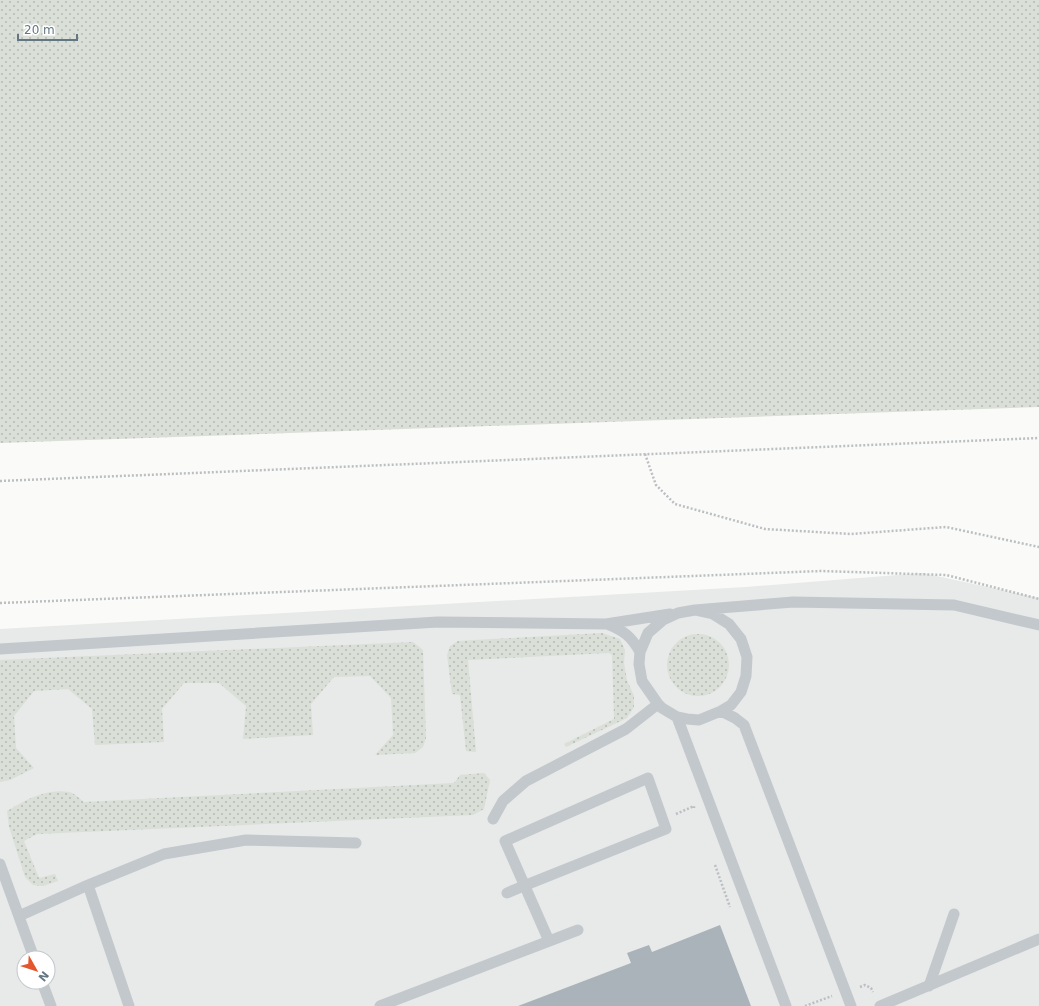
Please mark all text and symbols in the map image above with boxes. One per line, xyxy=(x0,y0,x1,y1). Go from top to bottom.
scale bar xyxy=(18,16,77,42)
text: 20 m xyxy=(24,23,55,37)
north arrow xyxy=(16,950,56,990)
text: N xyxy=(35,968,51,984)

